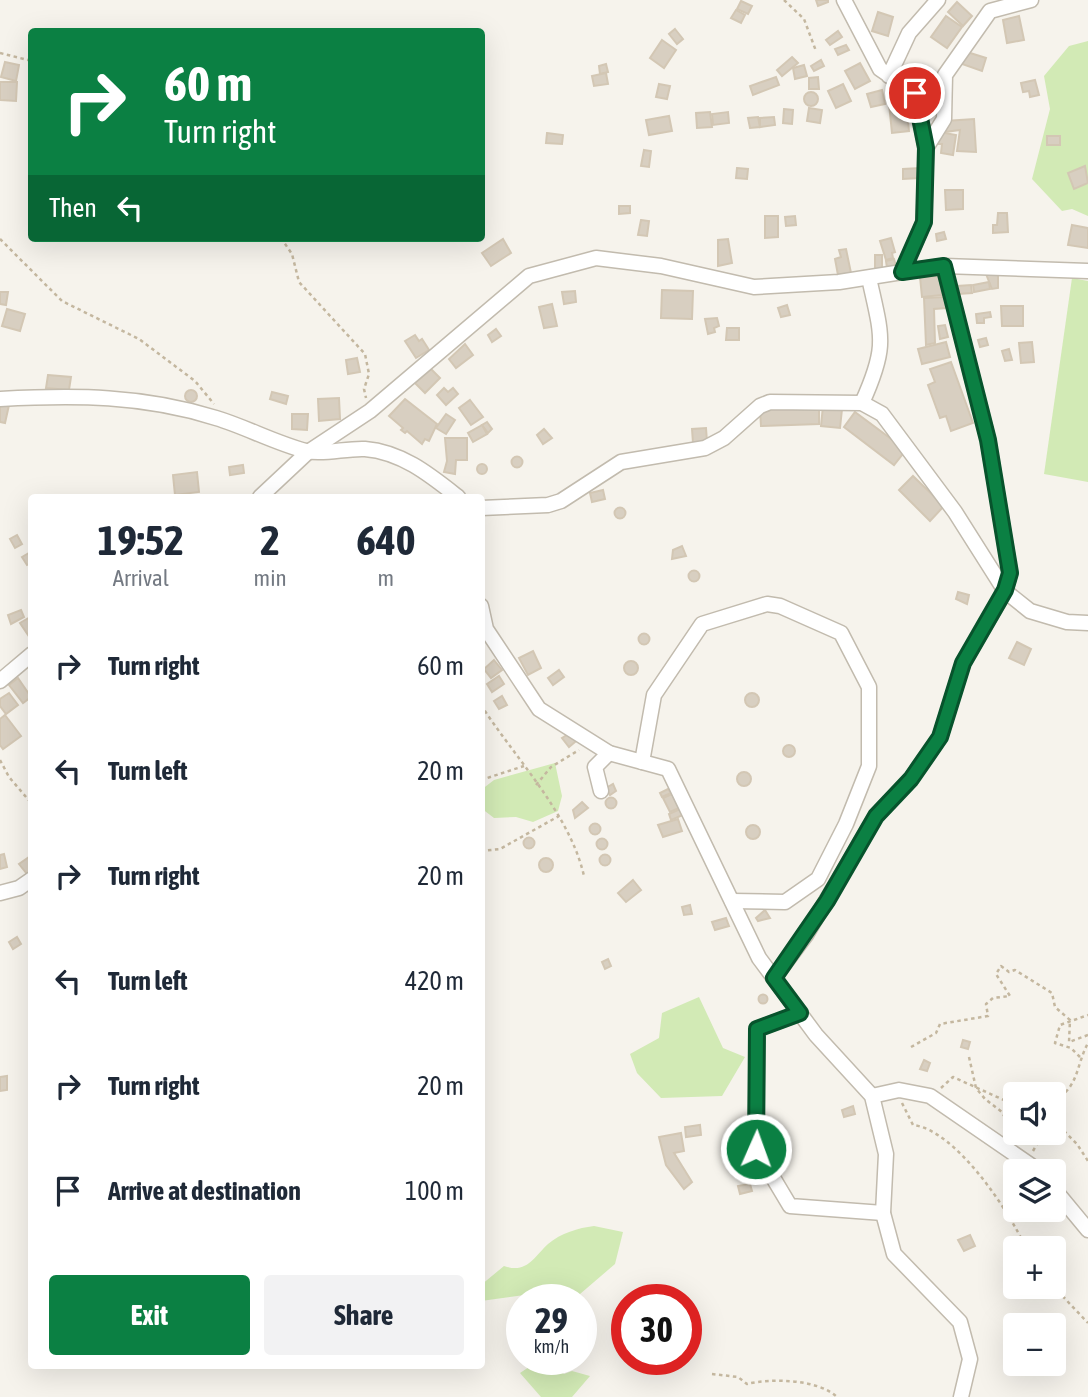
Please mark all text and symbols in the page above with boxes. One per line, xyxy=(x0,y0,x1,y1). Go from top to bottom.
text: 60 m xyxy=(164,55,252,111)
icon: right xyxy=(49,56,140,147)
pin xyxy=(885,63,945,123)
icon: arrive xyxy=(896,74,934,112)
text: Turn right xyxy=(164,113,277,150)
icon: left xyxy=(111,189,149,227)
text: Then xyxy=(49,193,97,223)
text: 19:52 xyxy=(98,516,184,564)
text: 2 xyxy=(260,516,280,564)
text: 640 xyxy=(356,516,415,564)
text: Arrival xyxy=(113,565,169,591)
text: min xyxy=(254,565,287,591)
text: m xyxy=(378,565,394,591)
icon: right xyxy=(49,647,87,685)
text: Turn right xyxy=(108,651,199,681)
text: 60 m xyxy=(417,651,464,681)
icon: left xyxy=(49,752,87,790)
text: Turn left xyxy=(108,756,188,786)
text: 20 m xyxy=(417,756,464,786)
icon: right xyxy=(49,857,87,895)
text: Turn right xyxy=(108,861,199,891)
text: 20 m xyxy=(417,861,464,891)
icon: left xyxy=(49,962,87,1000)
text: Turn left xyxy=(108,966,188,996)
text: 420 m xyxy=(405,966,464,996)
icon: right xyxy=(49,1067,87,1105)
text: Turn right xyxy=(108,1071,199,1101)
text: 20 m xyxy=(417,1071,464,1101)
map controls xyxy=(1003,1082,1066,1376)
button: sound xyxy=(1003,1082,1066,1145)
position arrow xyxy=(719,1112,793,1186)
button: layers xyxy=(1003,1159,1066,1222)
icon: arrive xyxy=(49,1172,87,1210)
text: Arrive at destination xyxy=(108,1176,301,1206)
text: 100 m xyxy=(405,1176,464,1206)
button: + xyxy=(1003,1236,1066,1299)
button: Exit xyxy=(49,1275,250,1355)
button: Share xyxy=(264,1275,464,1355)
speed limit sign: 30 xyxy=(611,1284,702,1375)
text: 29 xyxy=(535,1300,568,1340)
button: − xyxy=(1003,1313,1066,1376)
text: km/h xyxy=(534,1336,569,1357)

